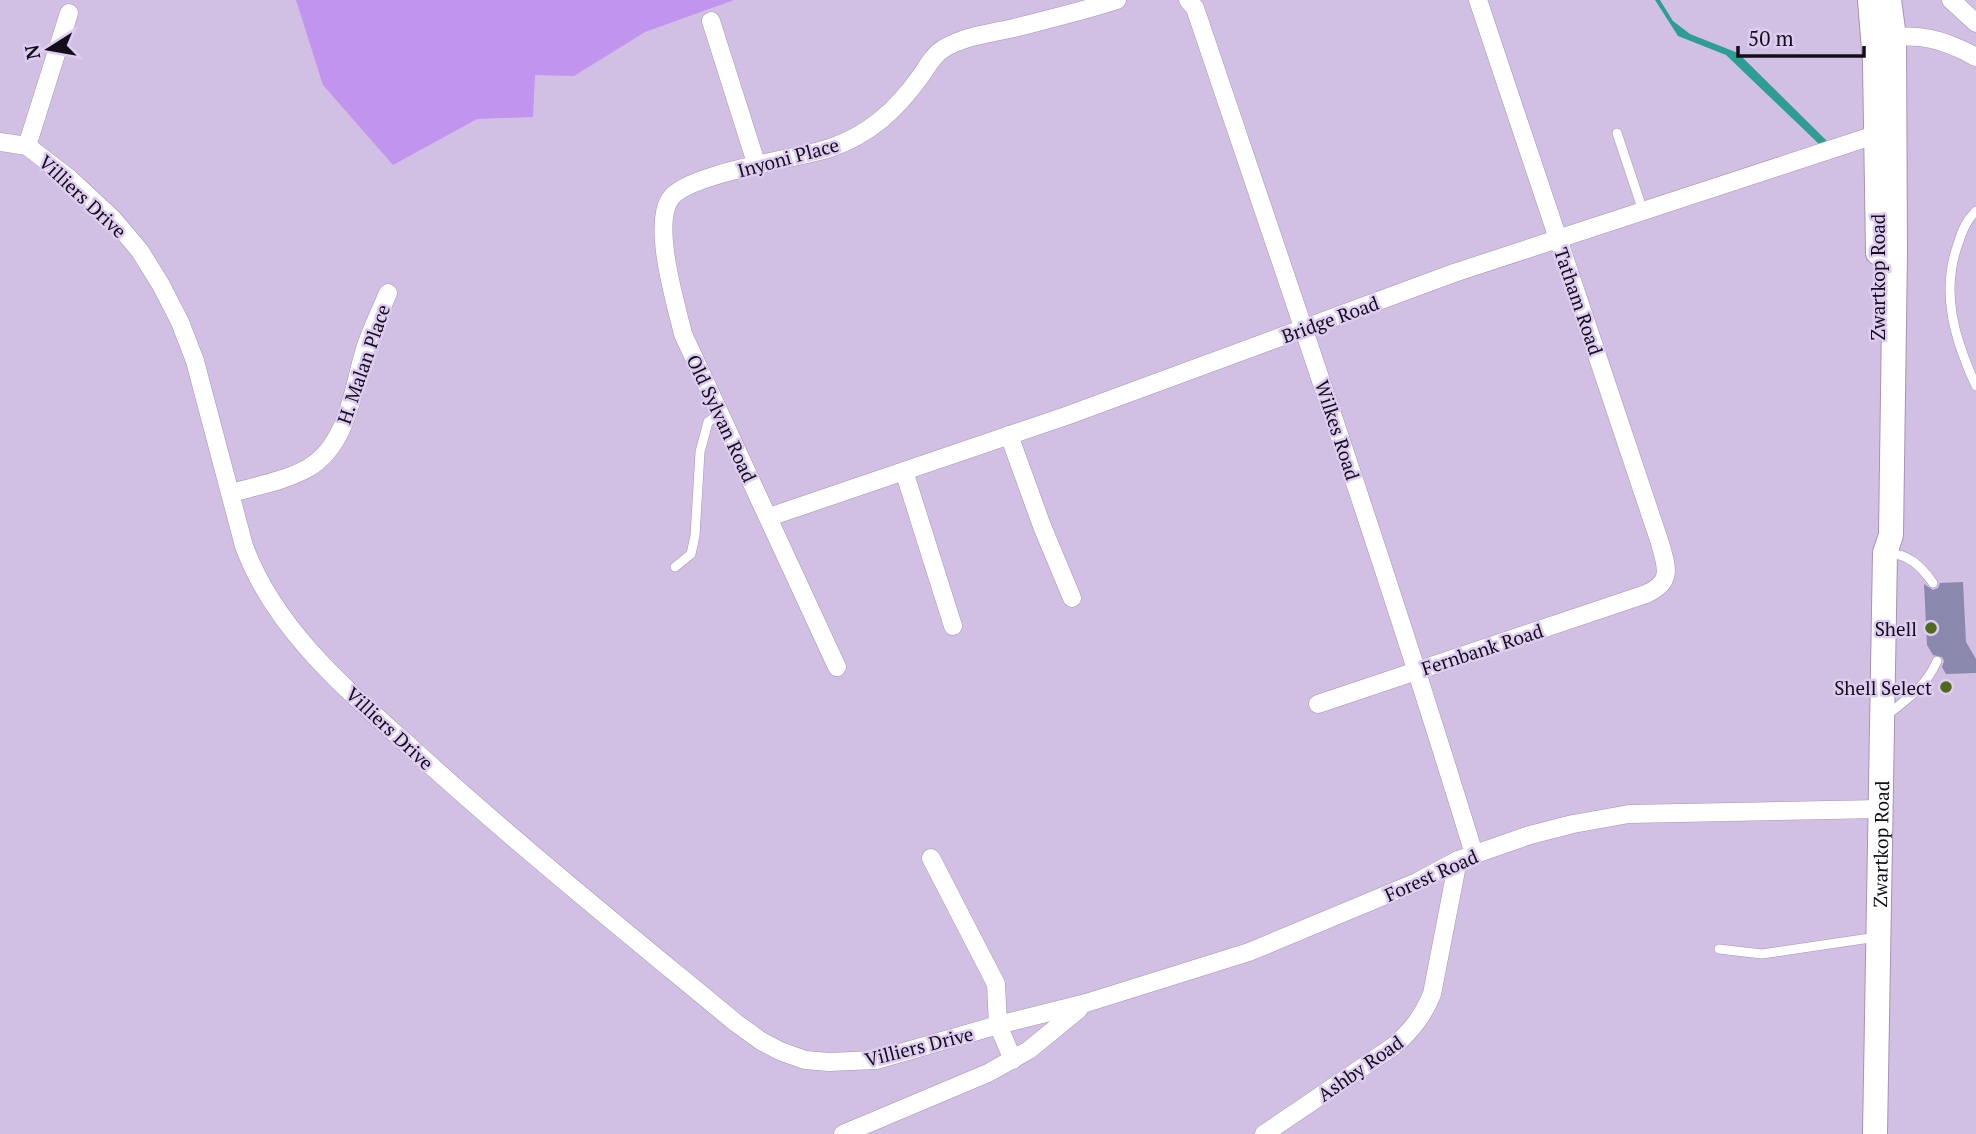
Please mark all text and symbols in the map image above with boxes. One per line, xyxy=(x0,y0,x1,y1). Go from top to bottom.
north arrow xyxy=(14,14,84,84)
scale bar xyxy=(1738,14,1864,58)
text: 50 m xyxy=(1748,24,1794,52)
text: N xyxy=(18,42,45,62)
street label: Inyoni Place xyxy=(734,131,842,183)
street label: Villiers Drive xyxy=(34,149,132,243)
street label: Zwartkop Road xyxy=(1865,213,1890,340)
street label: Tatham Road xyxy=(1549,244,1609,358)
street label: Bridge Road xyxy=(1278,290,1383,348)
street label: H. Malan Place xyxy=(331,301,395,427)
street label: Old Sylvan Road xyxy=(682,350,763,486)
street label: Wilkes Road xyxy=(1310,377,1366,484)
place label: Shell xyxy=(1875,616,1917,641)
street label: Fernbank Road xyxy=(1418,617,1546,680)
marker: Shell xyxy=(1923,620,1939,636)
place label: Shell Select xyxy=(1834,675,1932,700)
marker: Shell Select xyxy=(1938,679,1954,695)
street label: Villiers Drive xyxy=(341,681,439,775)
street label: Zwartkop Road xyxy=(1866,780,1894,908)
street label: Forest Road xyxy=(1380,843,1482,907)
street label: Villiers Drive xyxy=(862,1020,976,1072)
street label: Ashby Road xyxy=(1312,1029,1408,1107)

